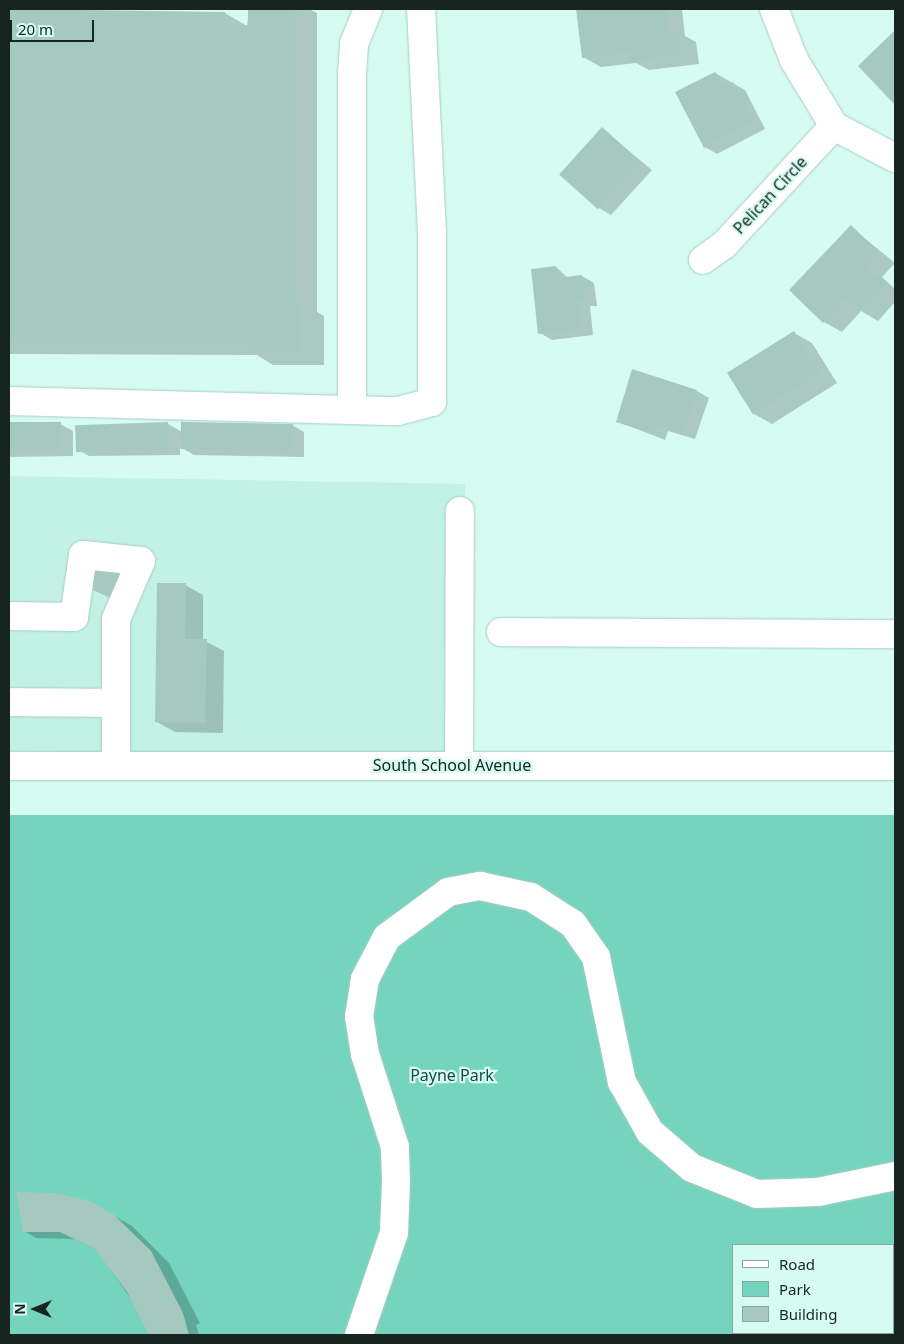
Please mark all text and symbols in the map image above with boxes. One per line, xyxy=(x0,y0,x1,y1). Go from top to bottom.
scale bar xyxy=(12,10,96,42)
text: 20 m xyxy=(18,19,53,39)
street label: Pelican Circle xyxy=(729,152,811,238)
street label: South School Avenue xyxy=(373,755,531,775)
park label: Payne Park xyxy=(410,1065,494,1085)
legend xyxy=(732,1244,894,1334)
text: Road xyxy=(779,1254,815,1274)
text: Park xyxy=(779,1279,811,1299)
north arrow xyxy=(10,1284,60,1334)
text: N xyxy=(10,1303,29,1315)
text: Building xyxy=(779,1304,837,1324)

